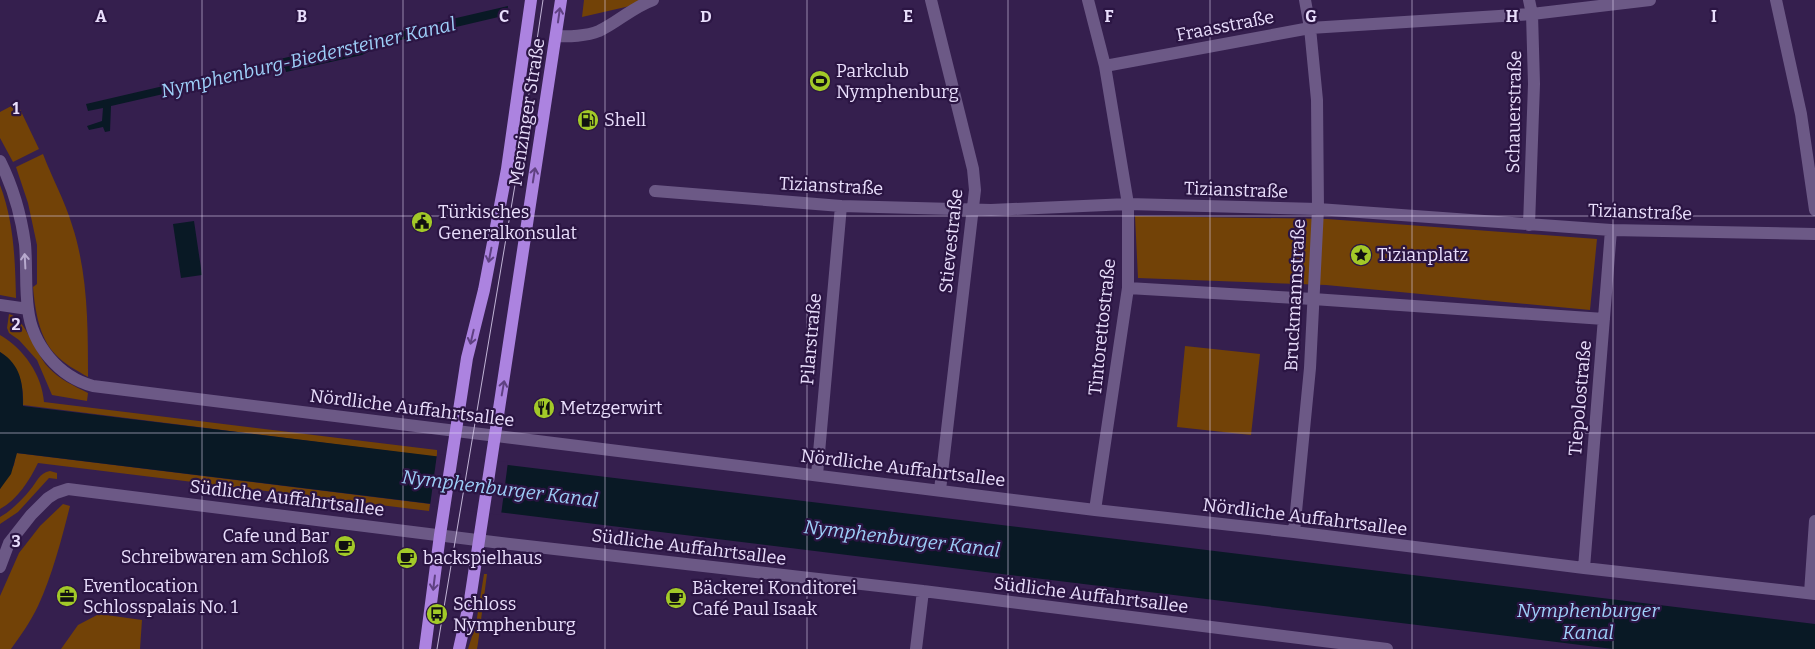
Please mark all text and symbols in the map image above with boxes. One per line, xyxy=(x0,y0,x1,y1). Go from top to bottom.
street label: Fraasstraße xyxy=(1174,6,1276,46)
text: A xyxy=(95,7,107,26)
text: C xyxy=(499,7,509,26)
one-way arrow xyxy=(555,7,565,23)
text: D xyxy=(700,7,712,26)
text: E xyxy=(903,7,913,26)
text: F xyxy=(1105,7,1114,26)
text: G xyxy=(1305,7,1317,26)
text: H xyxy=(1506,7,1519,26)
text: I xyxy=(1711,7,1717,26)
water label: Nymphenburg-Biedersteiner Kanal xyxy=(158,12,458,102)
street label: Menzinger Straße xyxy=(504,37,550,187)
street label: Schauerstraße xyxy=(1502,50,1526,174)
place label: Parkclub Nymphenburg xyxy=(836,60,959,103)
sports icon: Parkclub Nymphenburg xyxy=(808,69,832,93)
text: 1 xyxy=(13,99,20,118)
fuel station icon: Shell xyxy=(576,108,600,132)
place label: Shell xyxy=(604,109,646,131)
one-way arrow xyxy=(529,168,539,184)
street label: Tizianstraße xyxy=(778,172,884,200)
street label: Tizianstraße xyxy=(1184,177,1288,203)
street label: Stievestraße xyxy=(935,188,967,294)
street label: Tizianstraße xyxy=(1588,199,1692,225)
place label: Türkisches Generalkonsulat xyxy=(438,201,578,244)
public building icon: Türkisches Generalkonsulat xyxy=(410,210,434,234)
street label: Bruckmannstraße xyxy=(1280,218,1310,372)
place icon: Tizianplatz xyxy=(1349,243,1373,267)
place label: Tizianplatz xyxy=(1377,244,1468,266)
one-way arrow xyxy=(485,247,495,263)
one-way arrow xyxy=(21,253,30,269)
street label: Tintorettostraße xyxy=(1084,257,1120,397)
street label: Pilarstraße xyxy=(796,292,826,386)
text: 2 xyxy=(11,315,21,334)
one-way arrow xyxy=(467,329,476,345)
street label: Tiepolostraße xyxy=(1564,339,1596,457)
one-way arrow xyxy=(498,380,508,396)
street label: Nördliche Auffahrtsallee xyxy=(308,385,516,431)
restaurant icon: Metzgerwirt xyxy=(532,396,556,420)
place label: Metzgerwirt xyxy=(560,397,663,419)
street label: Nördliche Auffahrtsallee xyxy=(799,445,1007,491)
water label: Nymphenburger Kanal xyxy=(401,465,599,512)
street label: Südliche Auffahrtsallee xyxy=(188,475,386,521)
street label: Nördliche Auffahrtsallee xyxy=(1201,494,1409,540)
water label: Nymphenburger Kanal xyxy=(803,515,1001,562)
street label: Südliche Auffahrtsallee xyxy=(590,524,788,570)
place label: Cafe und Bar Schreibwaren am Schloß xyxy=(121,525,329,568)
text: 3 xyxy=(11,532,21,551)
cafe icon: Cafe und Bar Schreibwaren am Schloß xyxy=(333,534,357,558)
cafe icon: backspielhaus xyxy=(395,546,419,570)
place label: backspielhaus xyxy=(423,547,542,569)
street label: Südliche Auffahrtsallee xyxy=(992,572,1190,618)
place label: Eventlocation Schlosspalais No. 1 xyxy=(83,575,239,618)
one-way arrow xyxy=(428,575,438,591)
place label: Bäckerei Konditorei Café Paul Isaak xyxy=(692,577,857,620)
office icon: Eventlocation Schlosspalais No. 1 xyxy=(55,584,79,608)
cafe icon: Bäckerei Konditorei Café Paul Isaak xyxy=(664,586,688,610)
place label: Schloss Nymphenburg xyxy=(453,593,576,636)
water label: Nymphenburger Kanal xyxy=(1517,599,1660,644)
bus stop icon: Schloss Nymphenburg xyxy=(425,602,449,626)

